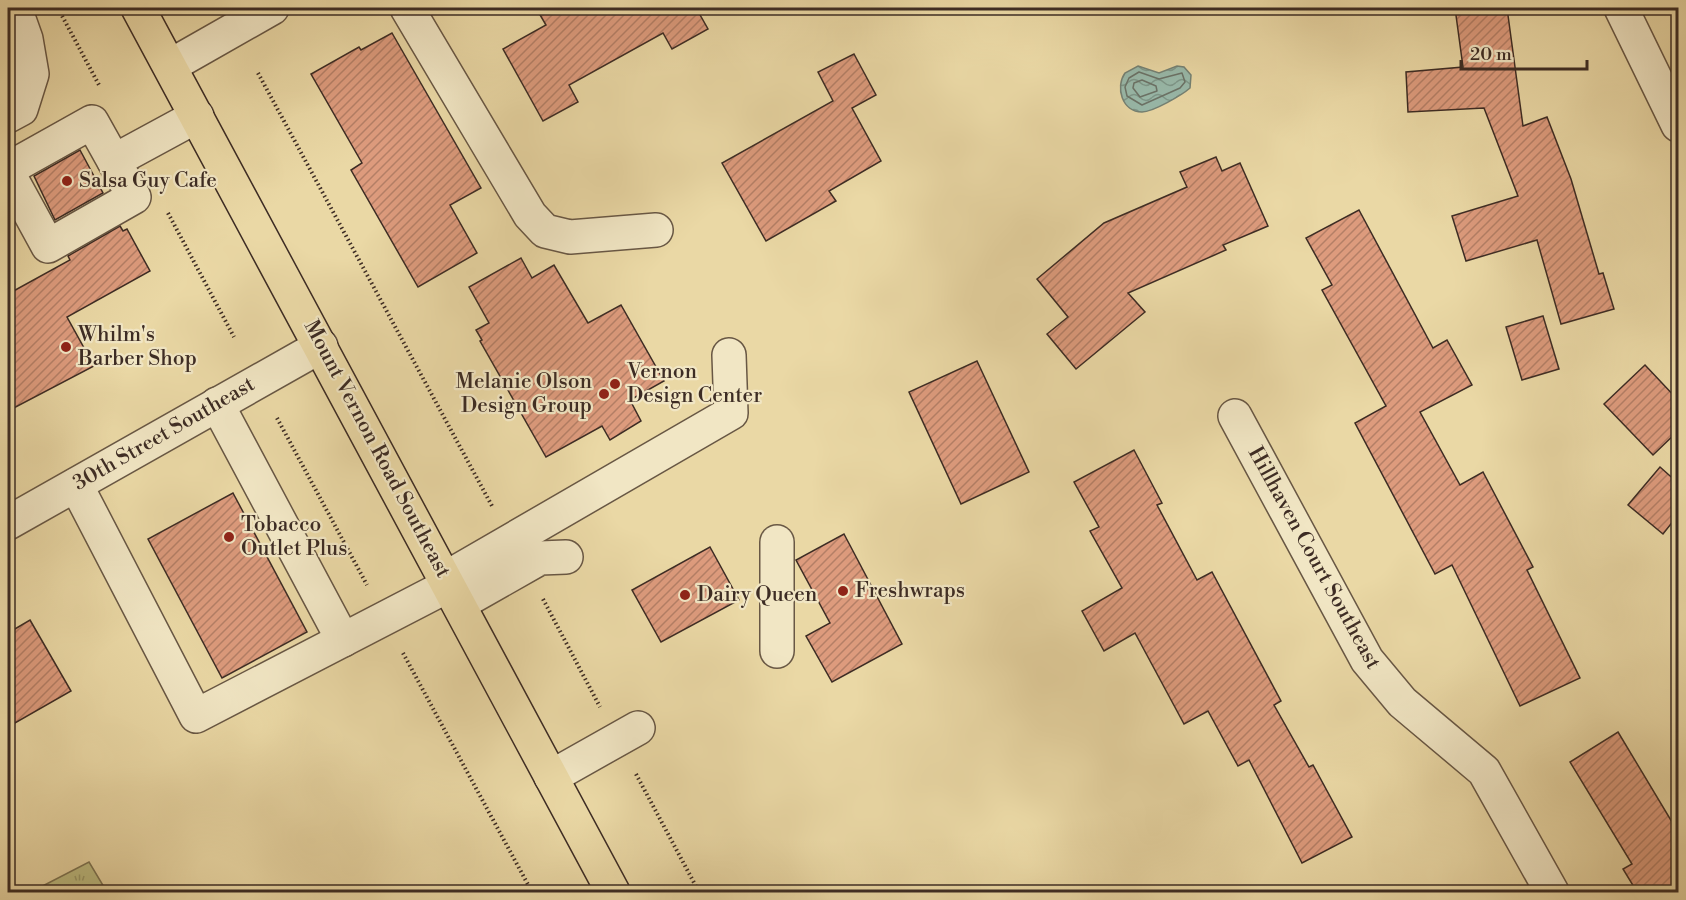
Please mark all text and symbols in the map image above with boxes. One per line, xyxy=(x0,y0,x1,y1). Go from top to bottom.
scale bar xyxy=(1461,33,1587,71)
text: 20 m xyxy=(1470,43,1512,66)
place label: Salsa Guy Cafe xyxy=(79,168,217,194)
marker: Salsa Guy Cafe xyxy=(60,174,74,188)
street label: Mount Vernon Road Southeast xyxy=(298,316,456,583)
place label: Whilm's Barber Shop xyxy=(77,322,197,372)
marker: Whilm's Barber Shop xyxy=(59,340,73,354)
place label: Vernon Design Center xyxy=(626,359,762,409)
place label: Melanie Olson Design Group xyxy=(455,369,592,419)
street label: 30th Street Southeast xyxy=(69,371,260,497)
marker: Vernon Design Center xyxy=(608,377,622,391)
marker: Melanie Olson Design Group xyxy=(597,387,611,401)
street label: Hillhaven Court Southeast xyxy=(1242,442,1386,674)
place label: Tobacco Outlet Plus xyxy=(241,512,347,562)
marker: Tobacco Outlet Plus xyxy=(222,530,236,544)
place label: Freshwraps xyxy=(855,578,965,604)
place label: Dairy Queen xyxy=(697,582,818,608)
marker: Freshwraps xyxy=(836,584,850,598)
marker: Dairy Queen xyxy=(678,588,692,602)

